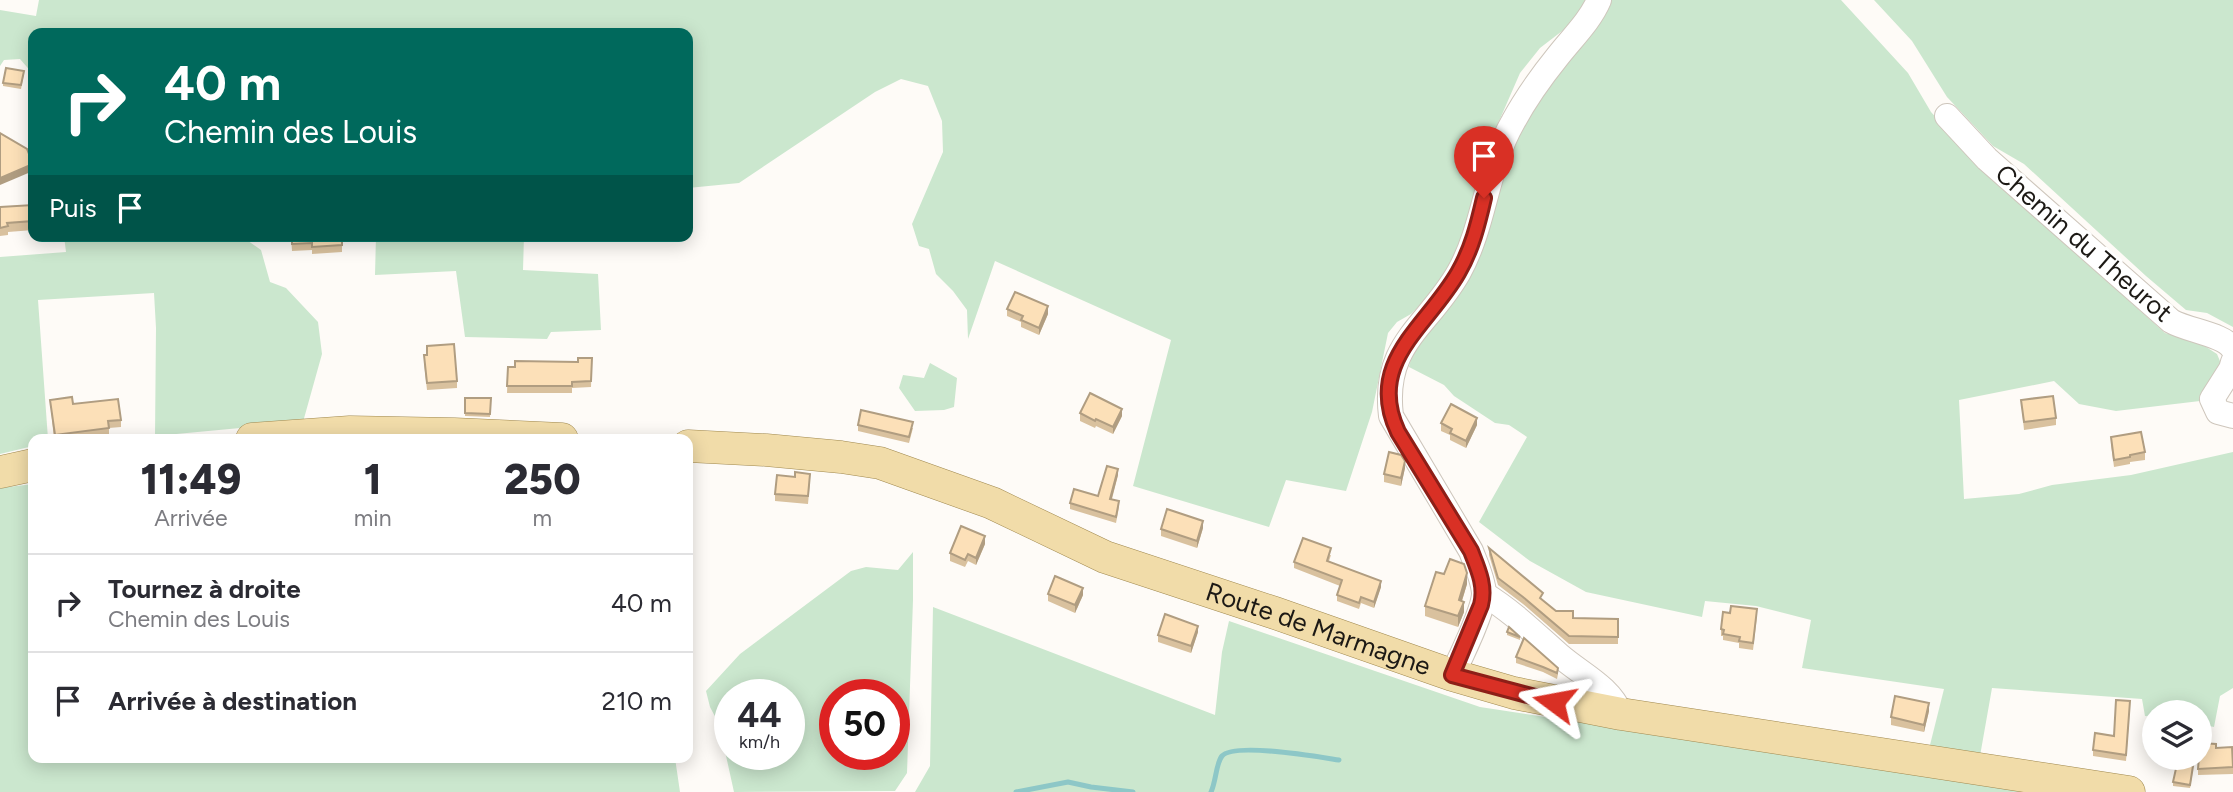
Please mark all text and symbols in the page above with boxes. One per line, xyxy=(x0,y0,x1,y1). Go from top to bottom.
text: 40 m xyxy=(164,53,281,112)
icon: right xyxy=(49,56,140,147)
text: Chemin des Louis xyxy=(164,113,417,151)
pin xyxy=(1454,126,1514,198)
icon: arrive xyxy=(1465,137,1503,175)
street label: Chemin du Theurot xyxy=(1989,157,2179,329)
icon: arrive xyxy=(111,189,149,227)
text: Puis xyxy=(49,192,97,224)
text: 11:49 xyxy=(140,454,241,505)
text: 1 xyxy=(364,454,382,505)
text: 250 xyxy=(504,454,581,505)
text: Arrivée xyxy=(154,504,228,532)
text: min xyxy=(354,504,391,532)
text: m xyxy=(532,504,552,532)
text: Tournez à droite xyxy=(108,573,301,605)
street label: Route de Marmagne xyxy=(1202,575,1435,682)
icon: right xyxy=(49,584,87,622)
text: 40 m xyxy=(611,587,672,619)
text: Chemin des Louis xyxy=(108,605,290,633)
position arrow xyxy=(1517,665,1591,739)
speed limit sign: 50 xyxy=(819,679,910,770)
icon: arrive xyxy=(49,682,87,720)
text: Arrivée à destination xyxy=(108,685,357,717)
text: 210 m xyxy=(602,685,672,717)
text: 44 xyxy=(737,694,782,736)
map controls xyxy=(2142,700,2212,770)
button: layers xyxy=(2142,700,2212,770)
text: km/h xyxy=(739,731,780,753)

